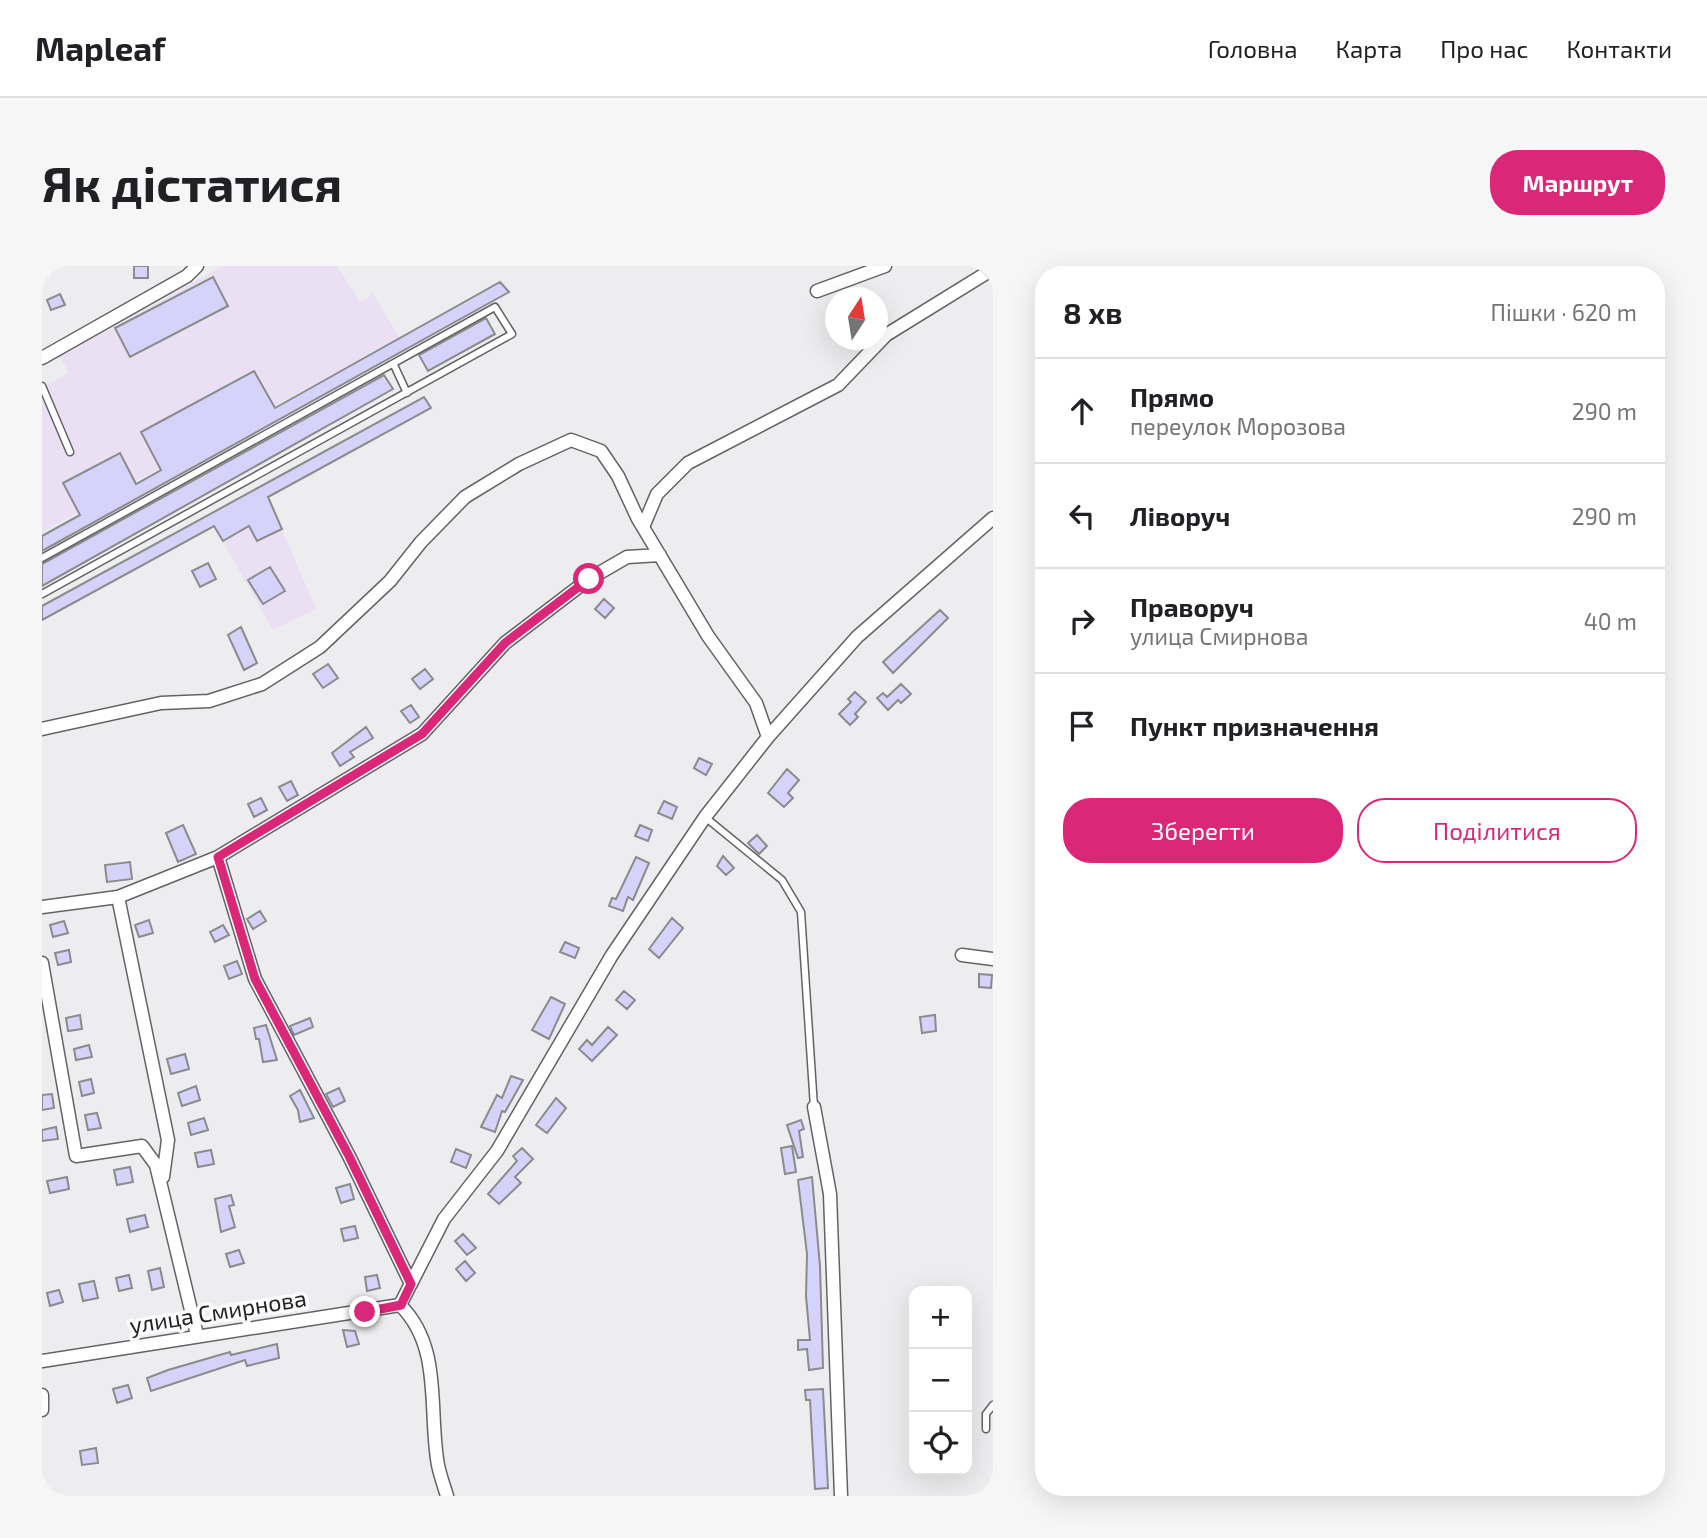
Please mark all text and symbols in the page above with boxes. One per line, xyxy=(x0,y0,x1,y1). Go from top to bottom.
text: Mapleaf xyxy=(35,28,165,68)
text: Головна xyxy=(1208,34,1298,63)
text: Карта xyxy=(1336,34,1402,63)
text: Про нас xyxy=(1440,34,1528,63)
text: Контакти xyxy=(1566,34,1672,63)
button: Маршрут xyxy=(1490,150,1665,215)
text: Як дістатися xyxy=(42,153,342,212)
north arrow xyxy=(825,287,888,350)
text: 8 хв xyxy=(1063,294,1122,330)
text: Пішки · 620 m xyxy=(1491,298,1637,326)
text: Прямо xyxy=(1130,381,1214,412)
icon: ahead xyxy=(1063,392,1101,430)
text: 290 m xyxy=(1572,397,1637,425)
text: переулок Морозова xyxy=(1130,412,1346,440)
icon: left xyxy=(1063,497,1101,535)
text: Ліворуч xyxy=(1130,500,1230,531)
text: 290 m xyxy=(1572,502,1637,530)
route start xyxy=(573,563,604,594)
text: Праворуч xyxy=(1130,591,1254,622)
icon: right xyxy=(1063,602,1101,640)
text: 40 m xyxy=(1584,607,1637,635)
text: улица Смирнова xyxy=(1130,622,1309,650)
icon: arrive xyxy=(1063,707,1101,745)
text: Пункт призначення xyxy=(1130,710,1379,741)
button: Зберегти xyxy=(1063,798,1343,863)
button: Поділитися xyxy=(1357,798,1637,863)
street label: улица Смирнова xyxy=(127,1283,308,1340)
map controls xyxy=(909,1286,972,1475)
button: + xyxy=(909,1286,972,1349)
route end xyxy=(349,1296,380,1327)
button: − xyxy=(909,1349,972,1412)
button: locate xyxy=(909,1412,972,1475)

